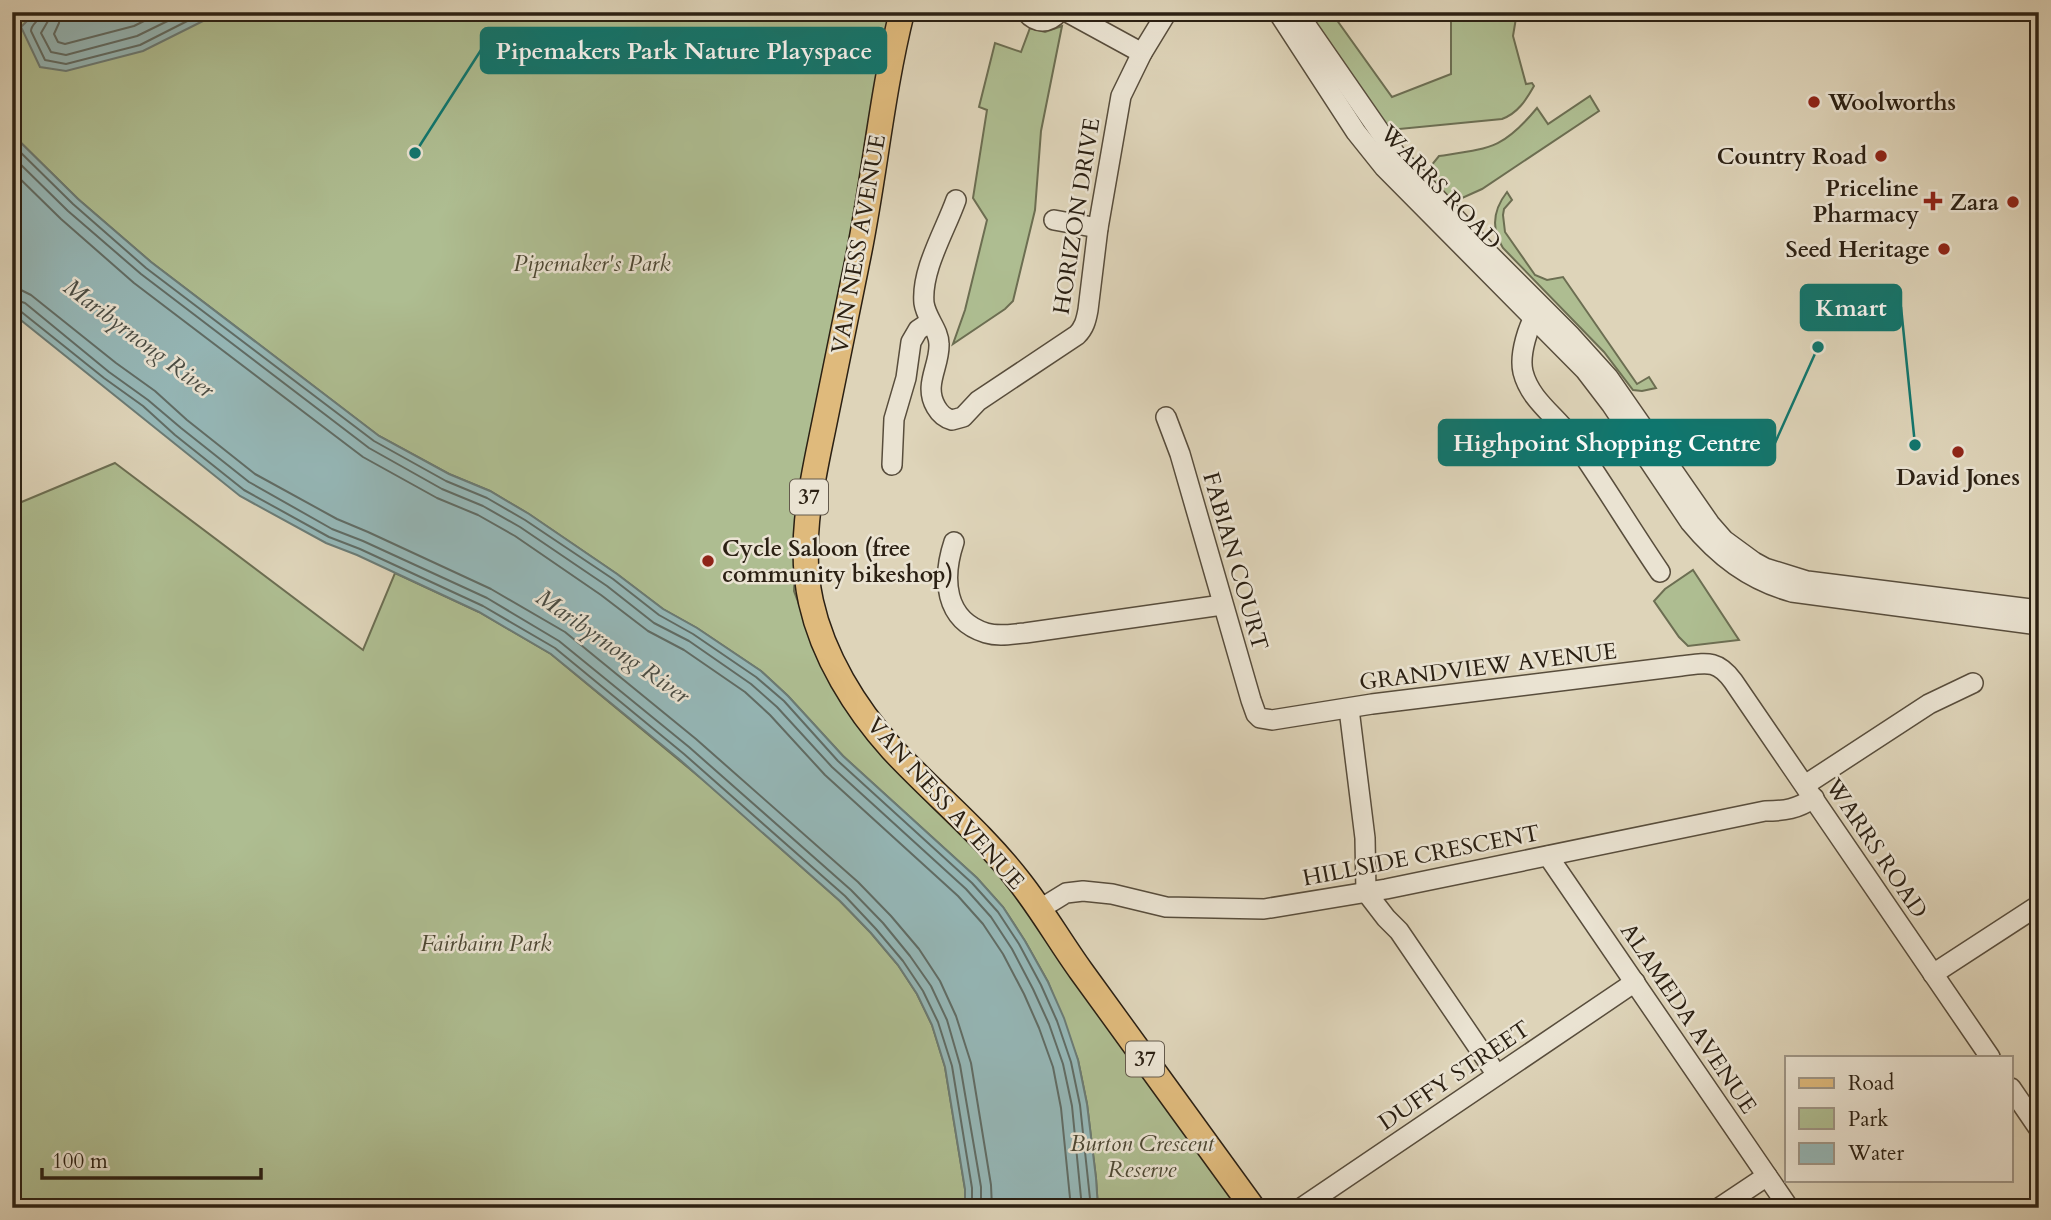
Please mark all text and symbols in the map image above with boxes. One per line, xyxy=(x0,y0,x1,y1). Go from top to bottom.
callout: Pipemakers Park Nature Playspace xyxy=(481,28,886,73)
text: Pipemakers Park Nature Playspace xyxy=(496,35,872,68)
place label: Woolworths xyxy=(1827,87,1956,118)
marker: Woolworths xyxy=(1806,94,1822,110)
street label: HORIZON DRIVE xyxy=(1046,116,1107,317)
street label: WARRS ROAD xyxy=(1372,118,1508,256)
street label: VAN NESS AVENUE xyxy=(824,132,893,356)
place label: Country Road xyxy=(1717,141,1867,172)
marker: Country Road xyxy=(1873,148,1889,164)
place label: Priceline Pharmacy xyxy=(1813,173,1919,230)
place label: Zara xyxy=(1950,187,2000,218)
marker: Priceline Pharmacy xyxy=(1925,193,1941,209)
marker: Zara xyxy=(2005,194,2021,210)
place label: Seed Heritage xyxy=(1786,234,1930,265)
marker: Seed Heritage xyxy=(1936,241,1952,257)
park label: Pipemaker's Park xyxy=(513,248,671,279)
water label: Maribyrnong River xyxy=(57,271,222,407)
callout: Kmart xyxy=(1801,285,1901,330)
text: Kmart xyxy=(1815,292,1887,325)
callout: Highpoint Shopping Centre xyxy=(1439,420,1775,465)
text: Highpoint Shopping Centre xyxy=(1453,427,1761,460)
marker: David Jones xyxy=(1950,444,1966,460)
place label: David Jones xyxy=(1896,462,2020,493)
street label: FABIAN COURT xyxy=(1195,468,1276,654)
road number: 37 xyxy=(790,480,828,514)
place label: Cycle Saloon (free community bikeshop) xyxy=(722,533,953,590)
marker: Cycle Saloon (free community bikeshop) xyxy=(700,553,716,569)
water label: Maribyrnong River xyxy=(529,581,697,712)
street label: GRANDVIEW AVENUE xyxy=(1357,635,1619,698)
street label: VAN NESS AVENUE xyxy=(860,710,1031,896)
street label: WARRS ROAD xyxy=(1818,772,1935,924)
street label: HILLSIDE CRESCENT xyxy=(1300,817,1542,894)
street label: ALAMEDA AVENUE xyxy=(1613,917,1764,1120)
park label: Fairbairn Park xyxy=(421,928,552,959)
street label: DUFFY STREET xyxy=(1372,1013,1536,1138)
road number: 37 xyxy=(1126,1042,1164,1076)
legend xyxy=(1785,1056,2012,1182)
text: Road xyxy=(1848,1069,1894,1098)
text: Park xyxy=(1848,1105,1889,1134)
park label: Burton Crescent Reserve xyxy=(1070,1128,1215,1185)
scale bar xyxy=(42,1136,261,1180)
text: Water xyxy=(1847,1139,1904,1168)
text: 100 m xyxy=(52,1147,108,1176)

